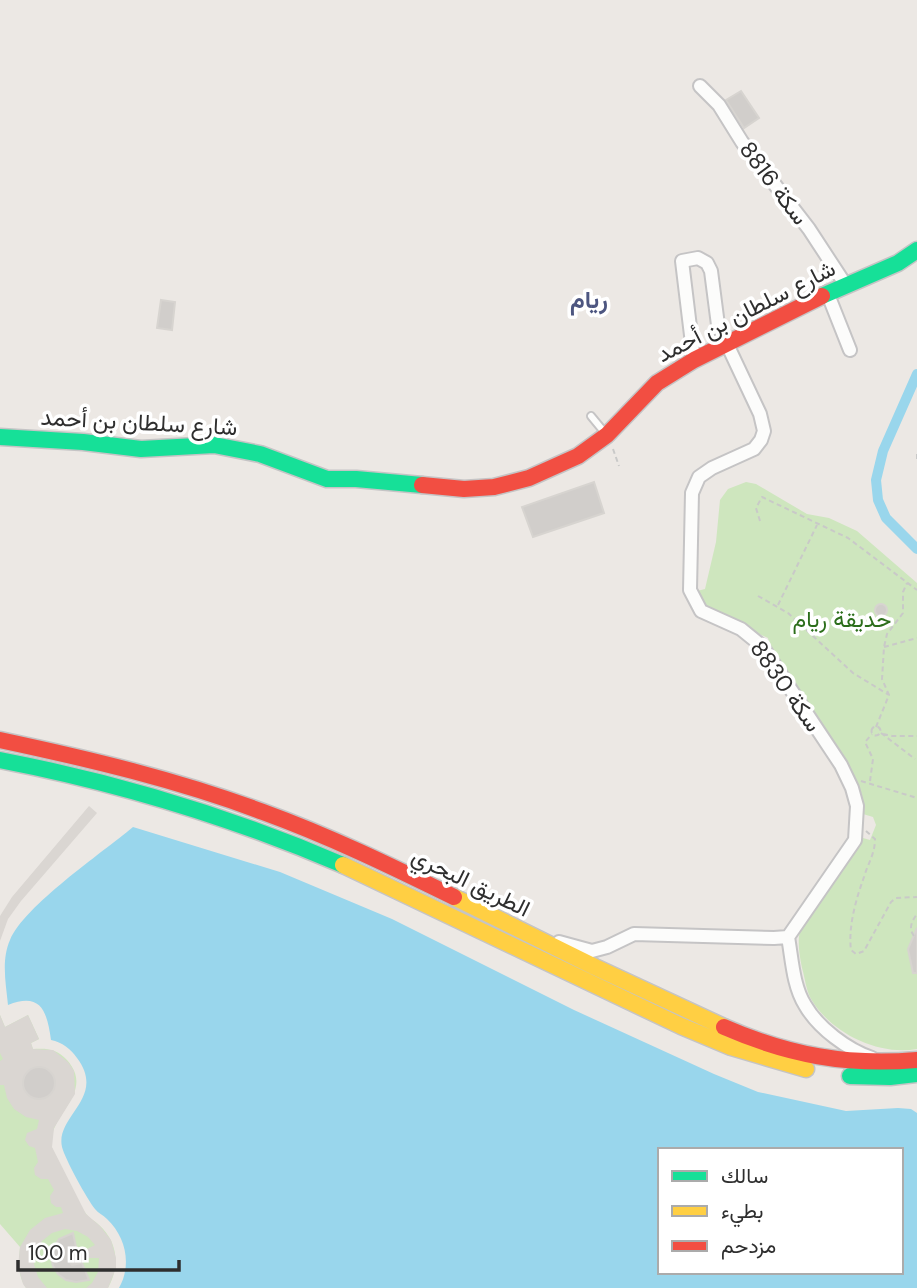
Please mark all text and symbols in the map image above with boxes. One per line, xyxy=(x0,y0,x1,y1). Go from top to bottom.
street label: سكة 8816 xyxy=(733,135,815,231)
street label: شارع سلطان بن أحمد xyxy=(652,253,841,370)
district label: ريام xyxy=(570,284,608,316)
street label: شارع سلطان بن أحمد xyxy=(40,402,238,443)
park label: حديقة ريام xyxy=(792,604,892,634)
street label: سكة 8830 xyxy=(744,634,828,738)
street label: الطريق البحري xyxy=(405,840,535,927)
legend xyxy=(658,1148,903,1274)
text: سالك xyxy=(721,1162,768,1190)
text: بطيء xyxy=(721,1197,764,1228)
scale bar xyxy=(18,1228,178,1272)
text: مزدحم xyxy=(721,1232,776,1260)
text: 100 m xyxy=(28,1239,88,1267)

